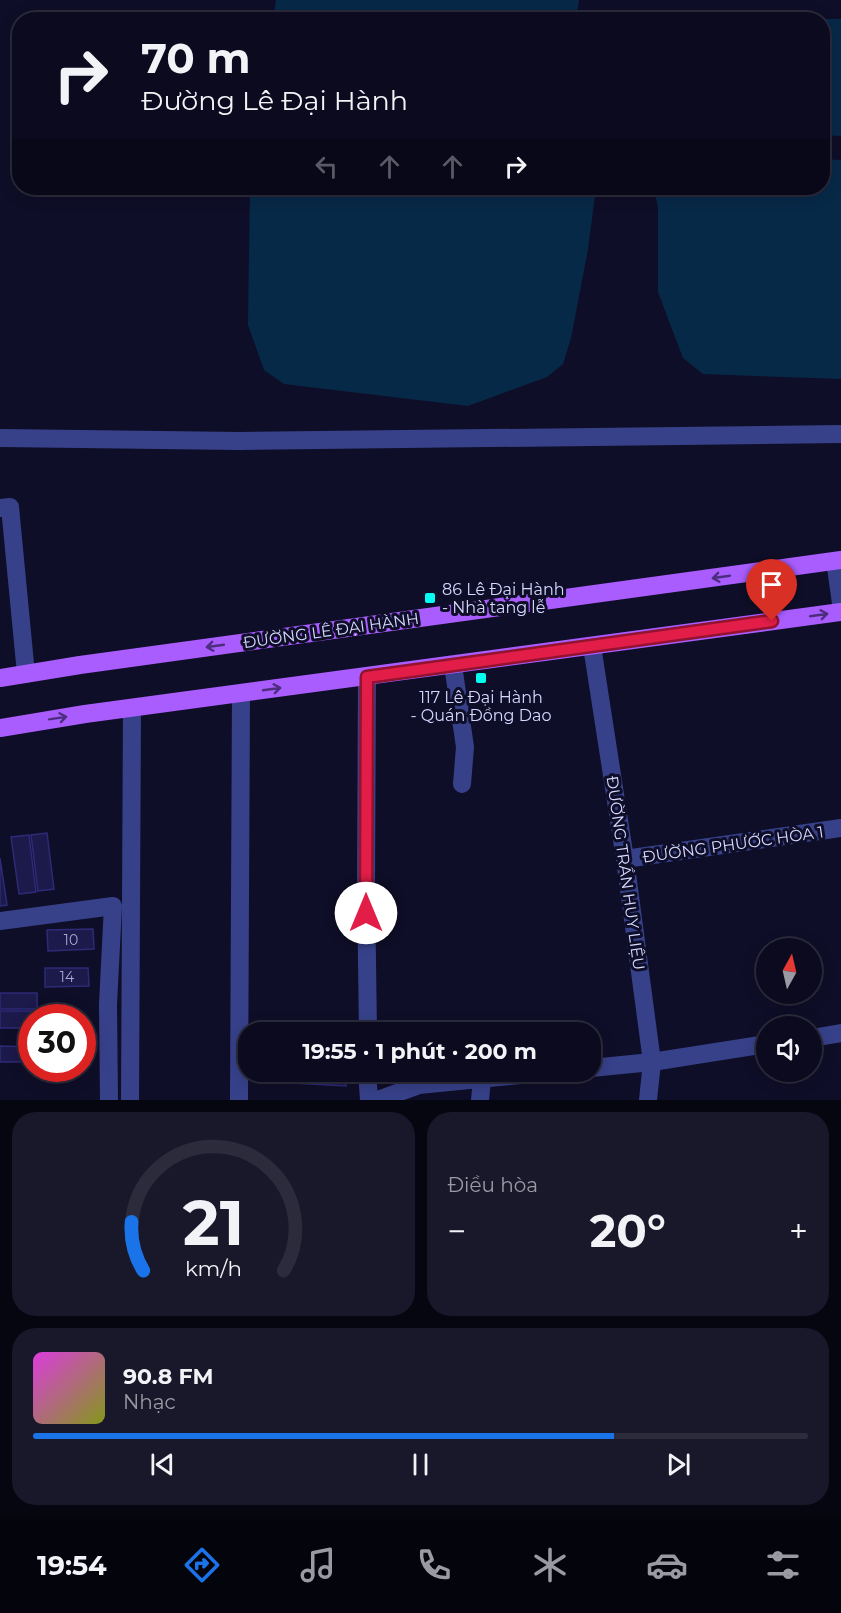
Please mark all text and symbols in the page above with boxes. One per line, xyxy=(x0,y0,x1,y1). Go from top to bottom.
text: 70 m xyxy=(141,32,251,84)
icon: right xyxy=(42,36,120,114)
text: Đường Lê Đại Hành xyxy=(141,84,408,117)
icon: left xyxy=(310,150,343,183)
icon: ahead xyxy=(373,150,406,183)
icon: ahead xyxy=(436,150,469,183)
icon: right xyxy=(499,150,532,183)
pin xyxy=(746,559,797,621)
icon: arrive xyxy=(755,568,788,601)
one-way arrow xyxy=(711,571,731,582)
place label: 86 Lê Đại Hành - Nhà tang lễ xyxy=(442,580,565,617)
marker: 86 Lê Đại Hành - Nhà tang lễ xyxy=(423,591,437,605)
street label: ĐƯỜNG LÊ ĐẠI HÀNH xyxy=(242,609,420,652)
one-way arrow xyxy=(808,609,828,620)
one-way arrow xyxy=(206,641,226,652)
marker: 117 Lê Đại Hành - Quán Đồng Dao xyxy=(474,671,488,685)
one-way arrow xyxy=(261,684,281,695)
place label: 117 Lê Đại Hành - Quán Đồng Dao xyxy=(411,688,551,725)
one-way arrow xyxy=(47,713,67,724)
street label: ĐƯỜNG TRẦN HUY LIỆU xyxy=(602,775,650,971)
street label: ĐƯỜNG PHƯỚC HÒA 1 xyxy=(641,822,825,867)
position arrow xyxy=(334,881,398,945)
house number: 10 xyxy=(64,931,78,949)
north arrow xyxy=(756,938,822,1004)
map controls xyxy=(756,938,822,1082)
house number: 14 xyxy=(60,968,75,986)
speed limit sign: 30 xyxy=(18,1004,96,1082)
button: sound xyxy=(756,1016,822,1082)
text: 19:55 · 1 phút · 200 m xyxy=(302,1038,537,1065)
text: Điều hòa xyxy=(448,1173,538,1197)
text: 21 xyxy=(183,1185,244,1261)
text: 20° xyxy=(590,1203,666,1258)
text: − xyxy=(448,1211,466,1251)
text: + xyxy=(789,1211,808,1251)
text: km/h xyxy=(185,1255,242,1281)
text: 90.8 FM xyxy=(123,1363,213,1390)
text: Nhạc xyxy=(123,1390,176,1414)
icon: previous xyxy=(146,1448,179,1481)
icon: pause xyxy=(404,1448,437,1481)
icon: next xyxy=(662,1448,695,1481)
icon: directions xyxy=(181,1544,223,1586)
icon: music xyxy=(297,1544,339,1586)
icon: phone xyxy=(413,1544,455,1586)
icon: climate xyxy=(529,1544,571,1586)
icon: car xyxy=(646,1544,688,1586)
icon: filters xyxy=(762,1544,804,1586)
text: 19:54 xyxy=(37,1549,107,1582)

